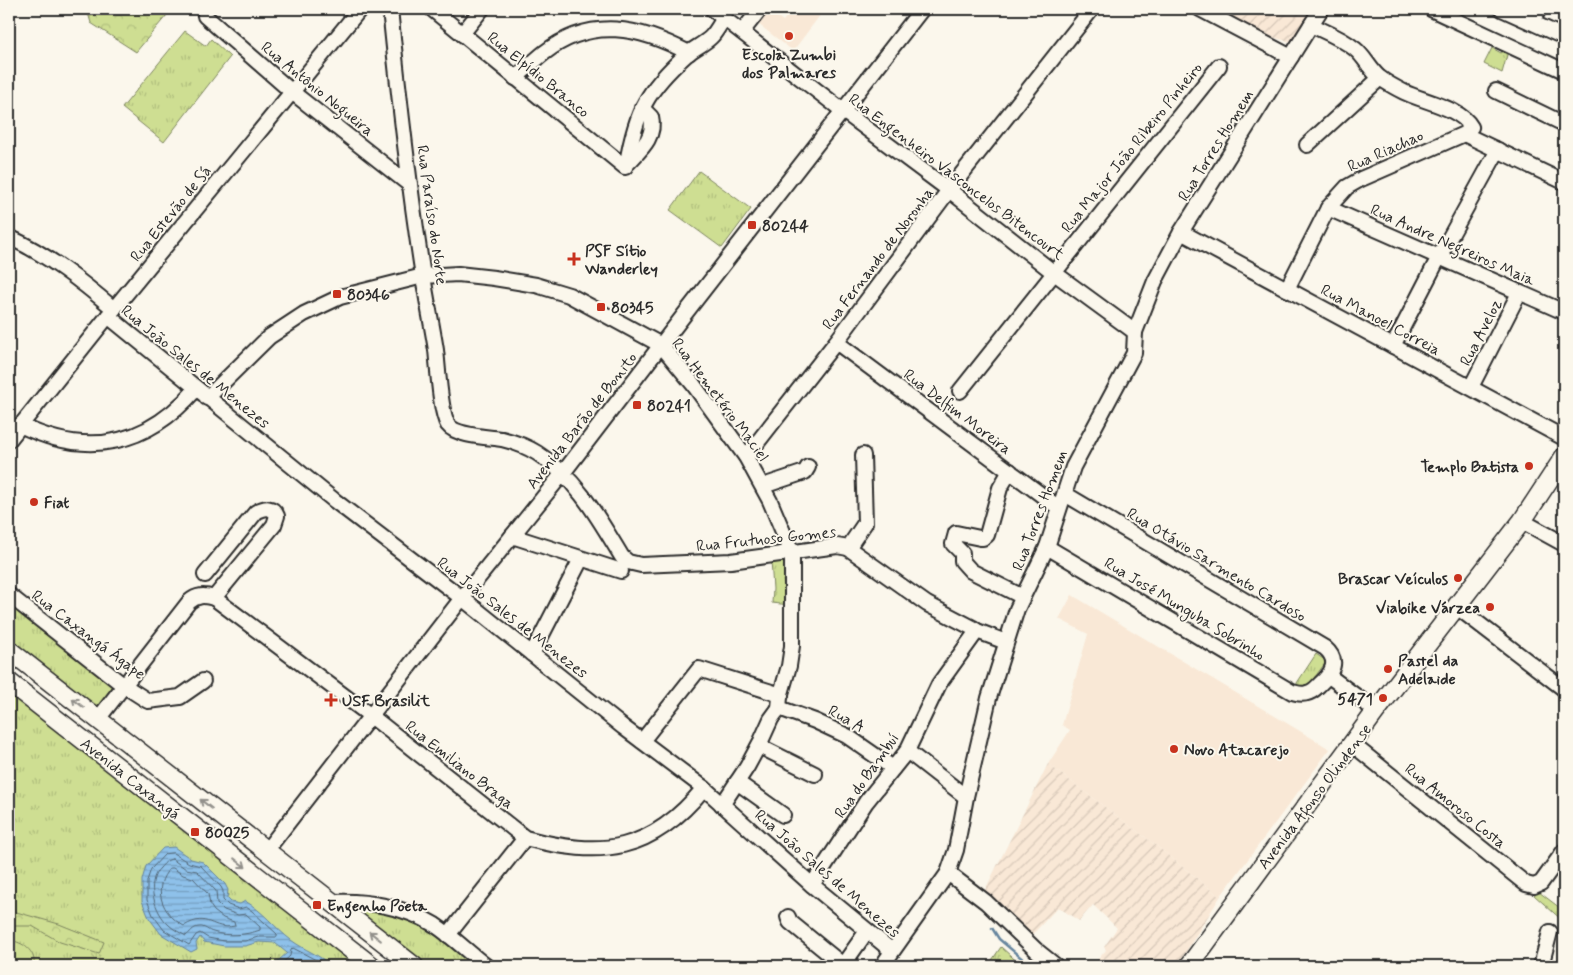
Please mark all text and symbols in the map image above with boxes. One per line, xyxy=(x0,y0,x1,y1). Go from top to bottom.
street label: Rua Elpídio Branco xyxy=(483,27,594,123)
marker: Escola Zumbi dos Palmares xyxy=(783,30,795,42)
street label: Rua Antônio Nogueira xyxy=(256,37,378,142)
place label: Escola Zumbi dos Palmares xyxy=(742,45,837,84)
street label: Rua Major João Ribeiro Pinheiro xyxy=(1057,58,1208,238)
street label: Rua Torres Homem xyxy=(1174,86,1259,206)
street label: Rua Engenheiro Vasconcelos Bitencourt xyxy=(843,89,1069,266)
street label: Rua Riachao xyxy=(1344,125,1427,177)
street label: Rua Paraíso do Norte xyxy=(411,144,452,287)
street label: Rua Estevão de Sá xyxy=(126,161,217,266)
street label: Rua Fernando de Noronha xyxy=(818,183,939,334)
street label: Rua Andre Negreiros Maia xyxy=(1366,200,1538,292)
place label: 80244 xyxy=(762,216,809,237)
marker: 80244 xyxy=(746,219,758,231)
place label: PSF Sítio Wanderley xyxy=(584,241,658,280)
marker: PSF Sítio Wanderley xyxy=(567,252,581,266)
street label: Rua Manoel Correia xyxy=(1317,280,1444,361)
place label: 80346 xyxy=(347,285,390,306)
marker: 80346 xyxy=(331,288,343,300)
street label: Rua Aveloz xyxy=(1456,296,1507,370)
place label: 80345 xyxy=(611,298,654,319)
street label: Rua João Sales de Menezes xyxy=(116,300,274,434)
marker: 80345 xyxy=(595,301,607,313)
street label: Rua Hemetério Maciel xyxy=(667,334,773,466)
street label: Avenida Barão de Bonito xyxy=(522,348,642,494)
street label: Rua Delfim Moreira xyxy=(899,365,1015,460)
place label: 80241 xyxy=(647,396,691,417)
marker: 80241 xyxy=(631,399,643,411)
street label: Rua Torres Homem xyxy=(1008,447,1073,574)
place label: Templo Batista xyxy=(1421,457,1519,478)
marker: Templo Batista xyxy=(1523,460,1535,472)
place label: Fiat xyxy=(44,493,69,514)
marker: Fiat xyxy=(28,496,40,508)
street label: Rua Otávio Sarmento Cardoso xyxy=(1123,503,1310,627)
street label: Rua Frutuoso Gomes xyxy=(695,522,837,557)
street label: Rua João Sales de Menezes xyxy=(432,553,592,684)
street label: Rua José Munguba Sobrinho xyxy=(1099,553,1269,667)
place label: Brascar Veículos xyxy=(1338,569,1449,590)
marker: Brascar Veículos xyxy=(1452,572,1464,584)
street label: Rua Caxangá Ágape xyxy=(27,585,149,685)
place label: Viabike Várzea xyxy=(1376,598,1480,619)
marker: Viabike Várzea xyxy=(1484,601,1496,613)
place label: Pastel da Adelaide xyxy=(1398,651,1459,690)
marker: Pastel da Adelaide xyxy=(1382,663,1394,675)
place label: 5471 xyxy=(1338,689,1373,710)
place label: USF Brasilit xyxy=(342,691,430,712)
marker: 5471 xyxy=(1377,692,1389,704)
marker: USF Brasilit xyxy=(324,693,338,707)
one-way arrow xyxy=(72,698,85,709)
street label: Rua A xyxy=(824,701,868,738)
street label: Rua Emiliano Braga xyxy=(401,716,518,814)
street label: Avenida Afonso Olindense xyxy=(1254,720,1378,875)
street label: Rua do Bambuí xyxy=(830,729,904,823)
street label: Avenida Caxangá xyxy=(76,733,185,825)
place label: Novo Atacarejo xyxy=(1184,740,1289,761)
marker: Novo Atacarejo xyxy=(1168,743,1180,755)
street label: Rua Amoroso Costa xyxy=(1400,759,1510,853)
one-way arrow xyxy=(200,798,213,809)
street label: Rua João Sales de Menezes xyxy=(750,805,904,943)
place label: 80025 xyxy=(205,823,250,844)
marker: 80025 xyxy=(189,826,201,838)
one-way arrow xyxy=(233,858,246,869)
place label: Engenho Poeta xyxy=(327,896,427,919)
marker: Engenho Poeta xyxy=(311,899,323,911)
one-way arrow xyxy=(369,931,382,942)

